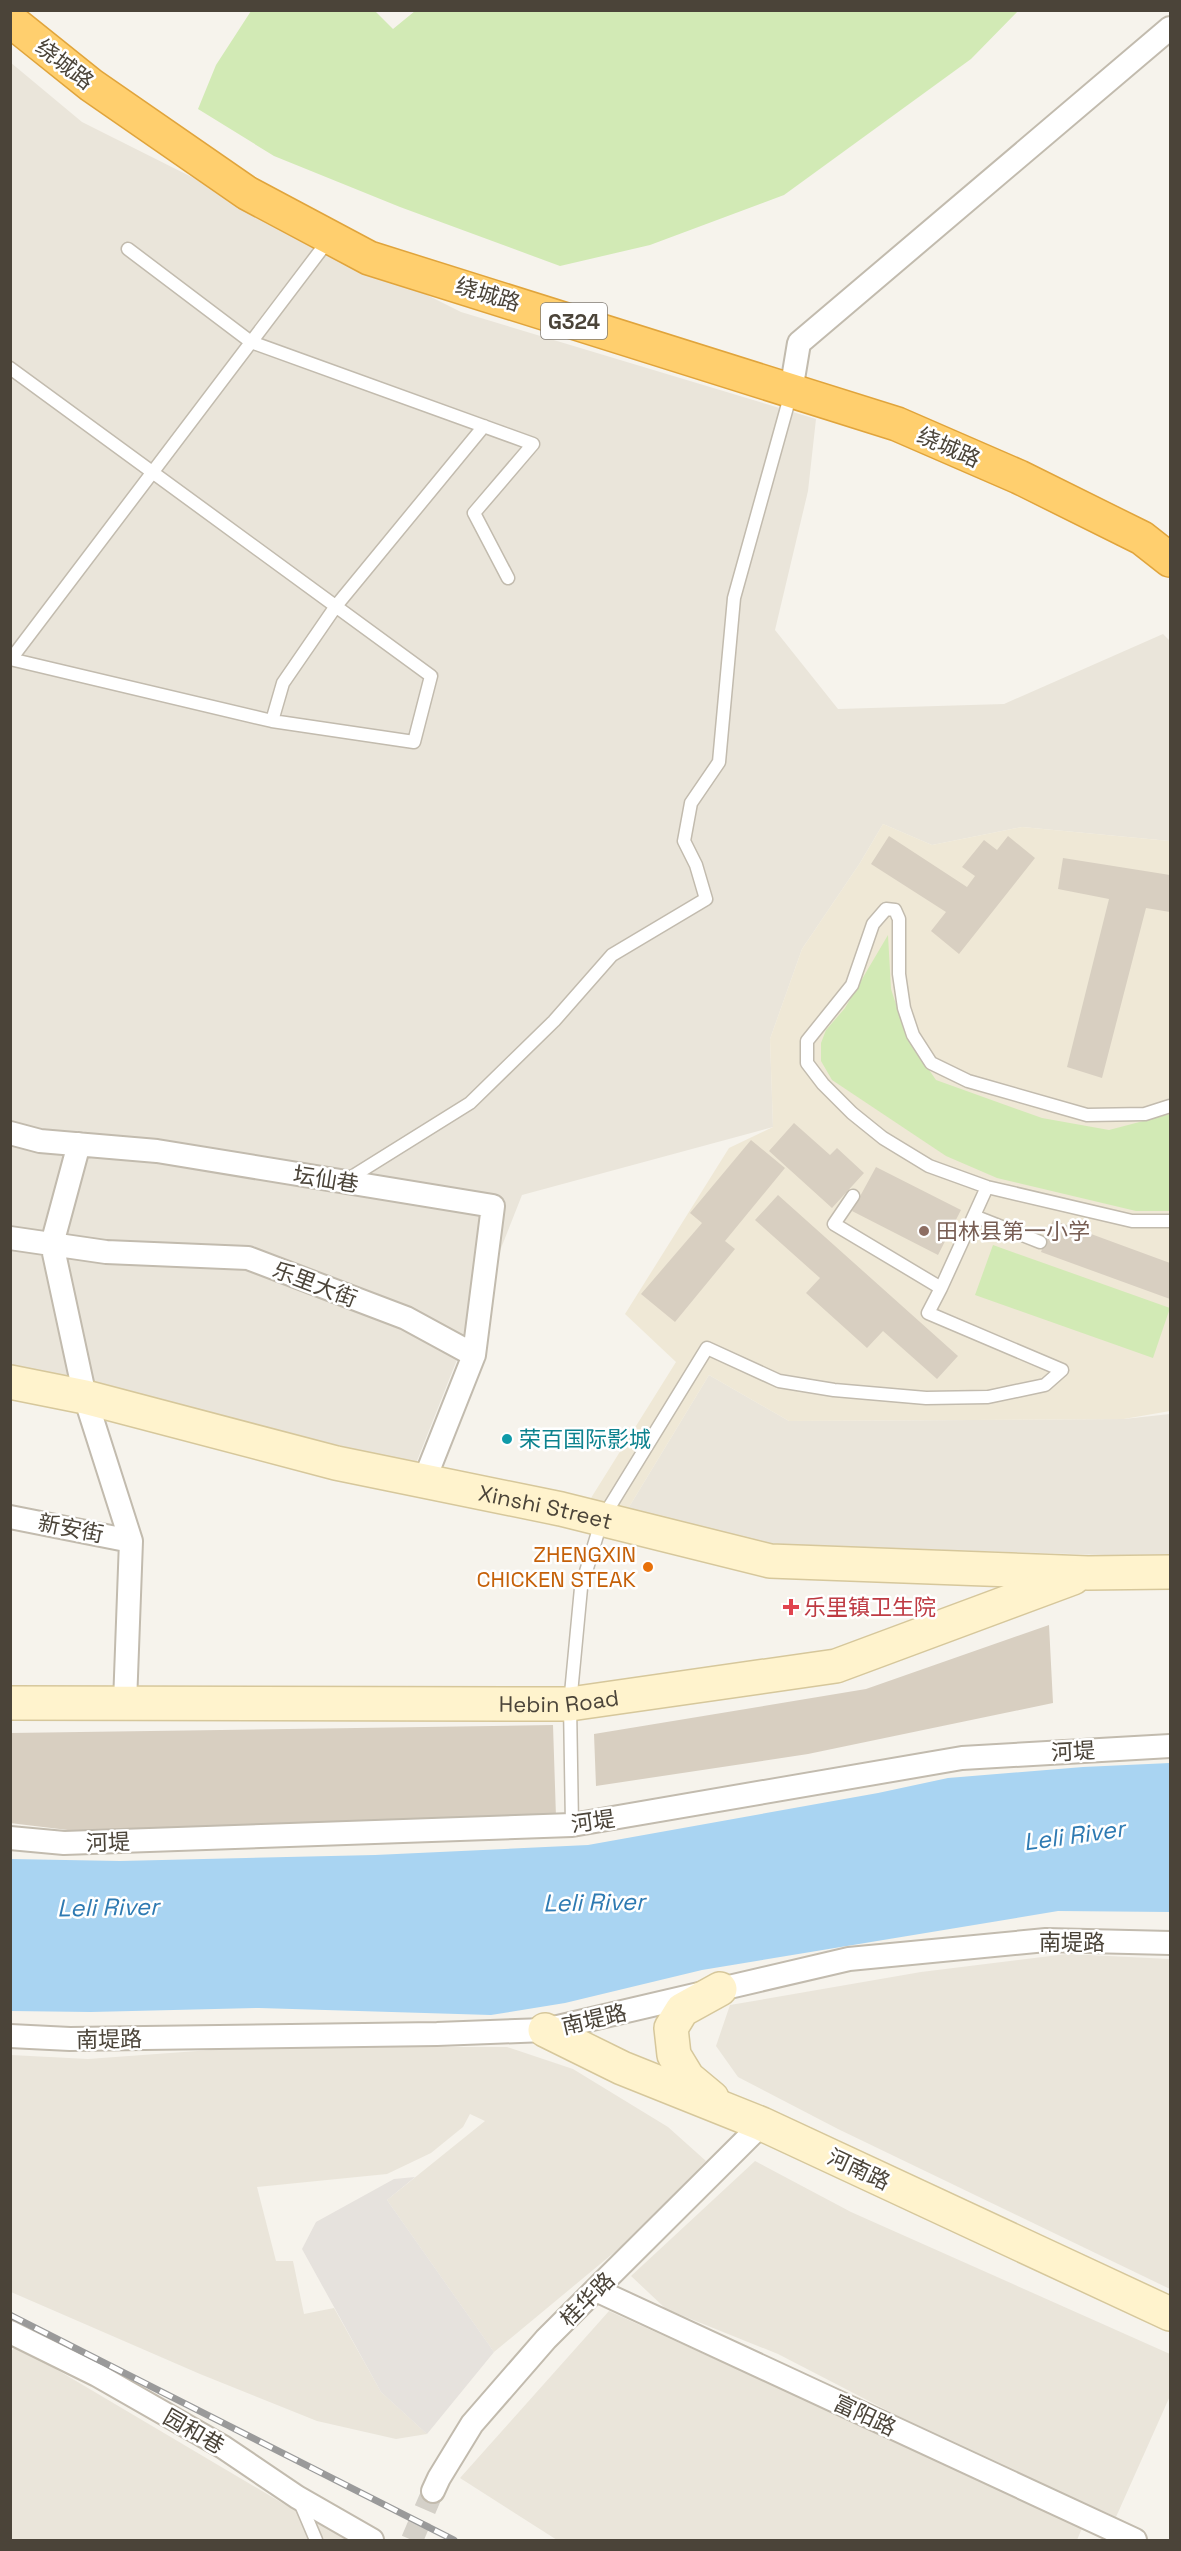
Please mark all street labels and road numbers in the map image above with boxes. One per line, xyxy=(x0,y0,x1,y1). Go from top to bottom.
street label: 绕城路 xyxy=(30,33,100,95)
street label: 绕城路 xyxy=(452,271,524,317)
road number: G324 xyxy=(541,303,607,339)
street label: 绕城路 xyxy=(913,421,985,473)
street label: 坛仙巷 xyxy=(291,1160,361,1198)
street label: 乐里大街 xyxy=(269,1255,361,1313)
street label: Xinshi Street xyxy=(476,1478,615,1535)
street label: 新安街 xyxy=(36,1508,106,1548)
street label: Hebin Road xyxy=(499,1683,621,1719)
street label: 河堤 xyxy=(1050,1736,1096,1766)
street label: 河堤 xyxy=(569,1804,617,1838)
street label: 河堤 xyxy=(86,1827,130,1857)
street label: 南堤路 xyxy=(1039,1928,1105,1956)
street label: 南堤路 xyxy=(559,1998,629,2040)
street label: 南堤路 xyxy=(76,2024,142,2054)
street label: 河南路 xyxy=(823,2142,895,2196)
street label: 桂华路 xyxy=(554,2266,620,2332)
street label: 富阳路 xyxy=(829,2388,901,2442)
street label: 园和巷 xyxy=(158,2402,230,2460)

